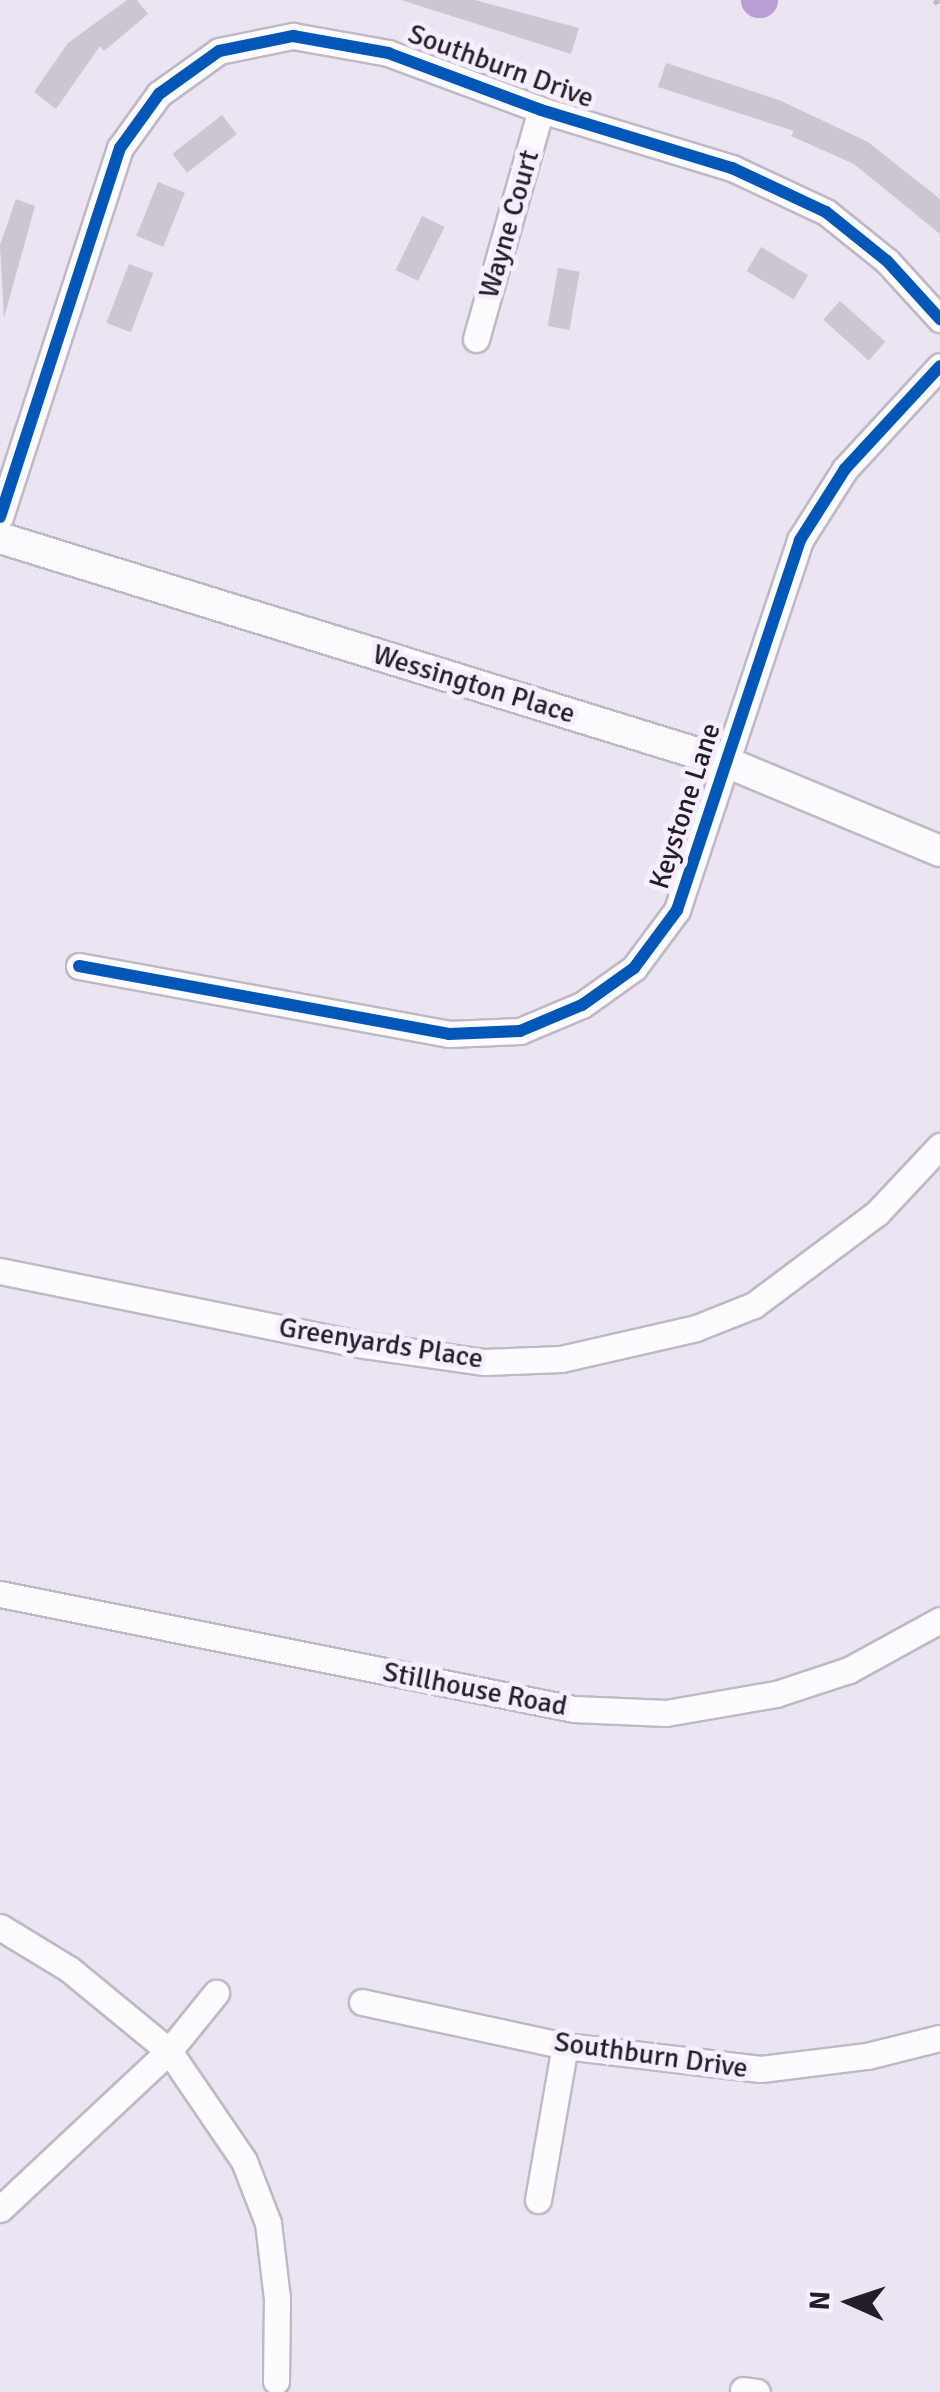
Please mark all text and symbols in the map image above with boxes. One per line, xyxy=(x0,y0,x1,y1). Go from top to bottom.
street label: Southburn Drive xyxy=(404,17,598,115)
street label: Wayne Court xyxy=(472,146,546,302)
street label: Wessington Place xyxy=(369,637,579,731)
street label: Keystone Lane xyxy=(642,719,728,893)
street label: Greenyards Place xyxy=(277,1310,485,1376)
street label: Stillhouse Road xyxy=(380,1655,570,1723)
street label: Southburn Drive xyxy=(552,2025,750,2085)
north arrow xyxy=(800,2252,900,2352)
text: N xyxy=(803,2290,838,2311)

